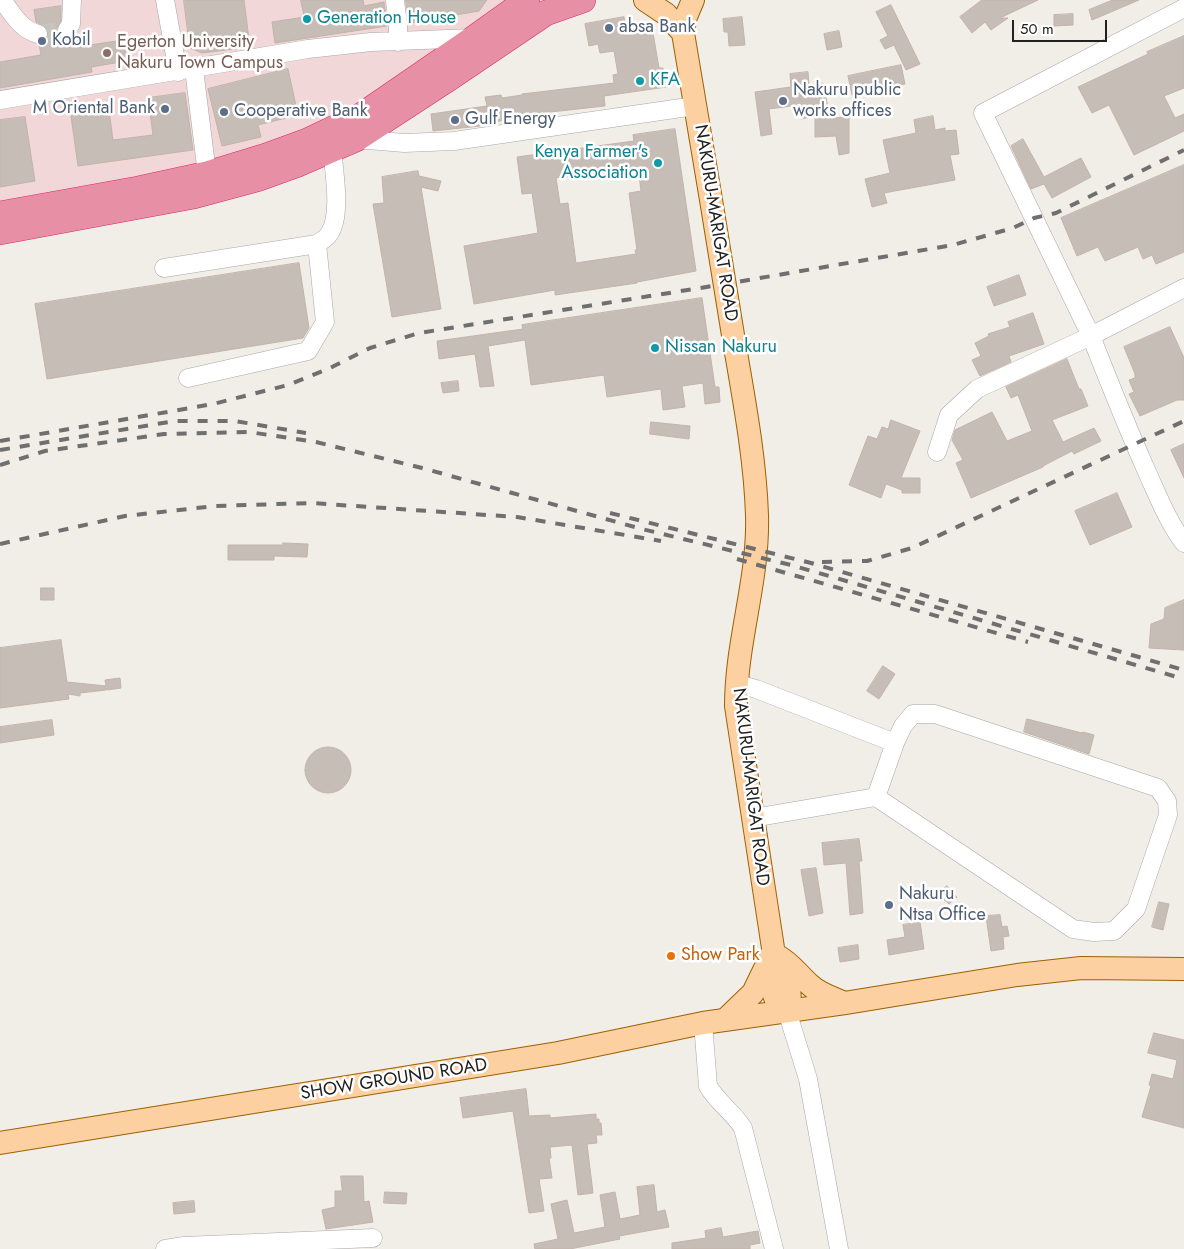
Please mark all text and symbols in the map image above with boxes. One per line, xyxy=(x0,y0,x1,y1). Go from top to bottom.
place label: Generation House xyxy=(317,8,456,30)
scale bar xyxy=(1014,10,1109,42)
marker: Generation House xyxy=(301,13,313,25)
place label: absa Bank xyxy=(619,17,695,39)
text: 50 m xyxy=(1020,18,1054,40)
marker: absa Bank xyxy=(603,22,615,34)
place label: Kobil xyxy=(52,30,91,52)
place label: Egerton University Nakuru Town Campus xyxy=(117,32,283,74)
marker: Kobil xyxy=(36,35,48,47)
marker: Egerton University Nakuru Town Campus xyxy=(101,47,113,59)
place label: KFA xyxy=(650,70,680,92)
marker: KFA xyxy=(634,75,646,87)
place label: Nakuru public works offices xyxy=(793,80,901,122)
marker: Nakuru public works offices xyxy=(777,95,789,107)
place label: M Oriental Bank xyxy=(33,98,155,120)
place label: Cooperative Bank xyxy=(234,101,368,123)
marker: M Oriental Bank xyxy=(159,103,171,115)
marker: Cooperative Bank xyxy=(218,106,230,118)
place label: Gulf Energy xyxy=(465,109,556,131)
marker: Gulf Energy xyxy=(449,114,461,126)
street label: NAKURU-MARIGAT ROAD xyxy=(689,123,741,323)
place label: Kenya Farmer's Association xyxy=(534,142,648,184)
marker: Kenya Farmer's Association xyxy=(652,157,664,169)
place label: Nissan Nakuru xyxy=(665,337,777,359)
marker: Nissan Nakuru xyxy=(649,342,661,354)
street label: NAKURU-MARIGAT ROAD xyxy=(727,687,773,887)
place label: Nakuru Ntsa Office xyxy=(899,884,986,926)
marker: Nakuru Ntsa Office xyxy=(883,899,895,911)
place label: Show Park xyxy=(681,945,760,967)
marker: Show Park xyxy=(665,950,677,962)
street label: SHOW GROUND ROAD xyxy=(299,1055,489,1105)

